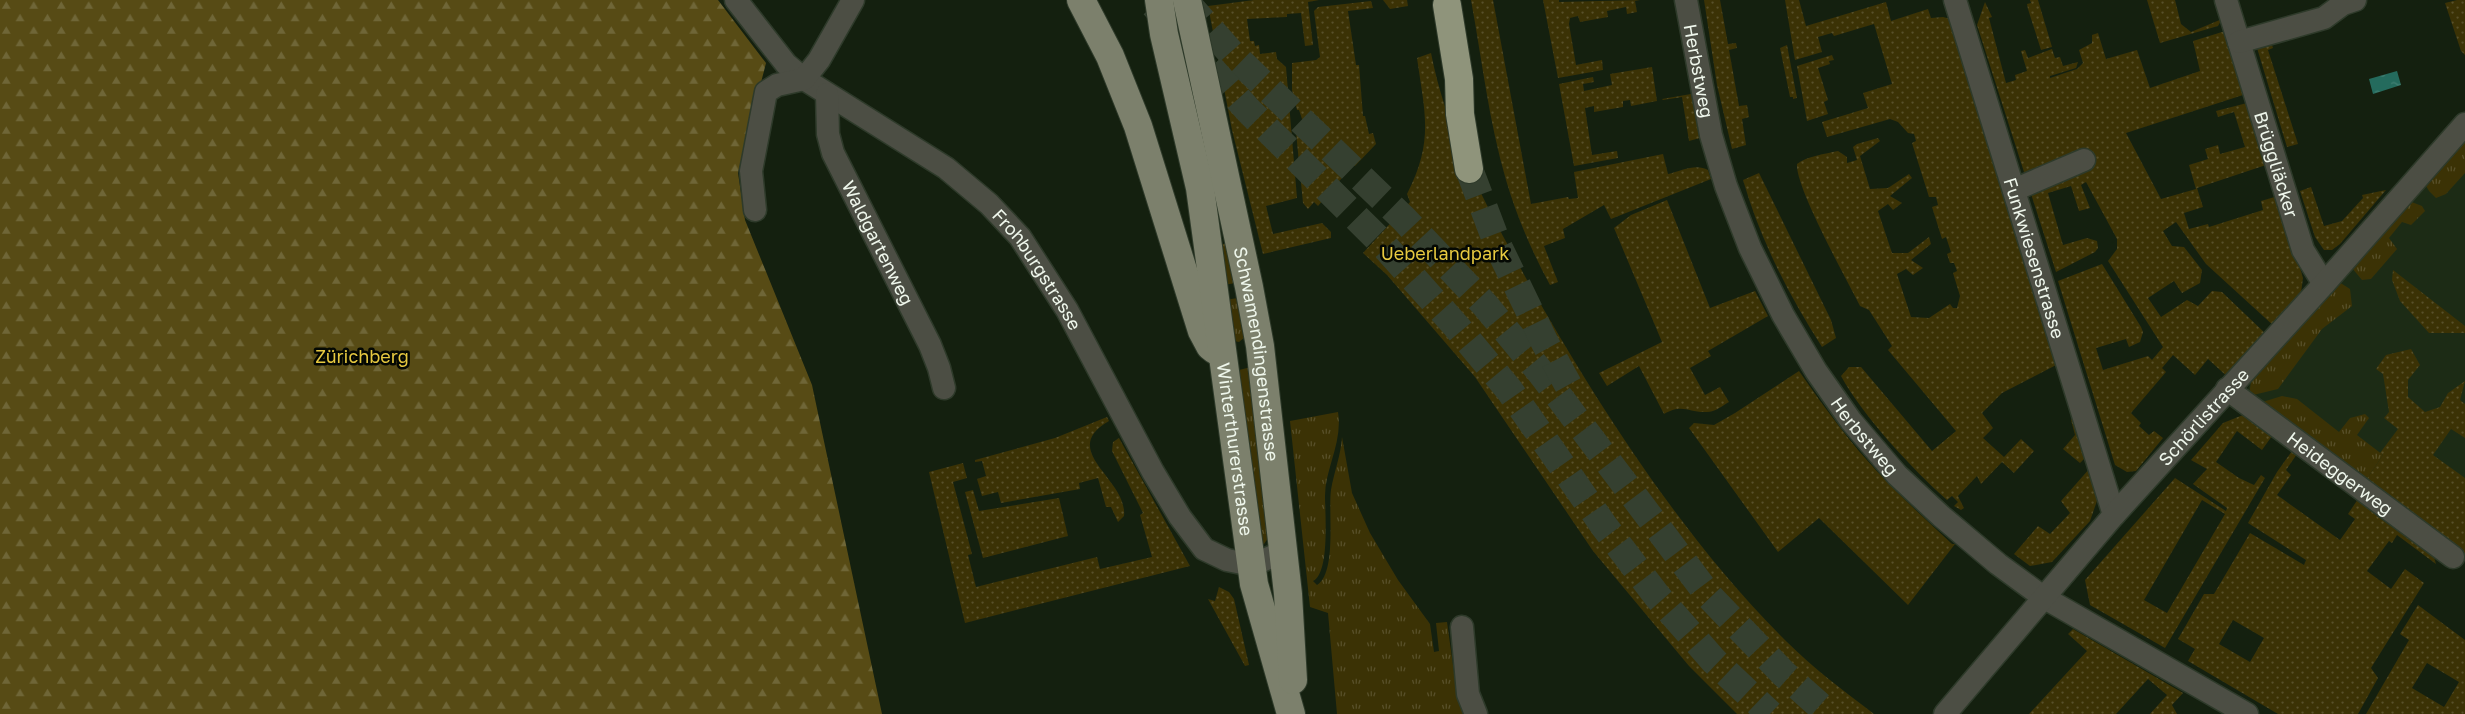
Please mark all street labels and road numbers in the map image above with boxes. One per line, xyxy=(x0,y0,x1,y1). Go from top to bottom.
street label: Herbstweg xyxy=(1680,22,1719,120)
street label: Brüggliäcker xyxy=(2250,109,2303,220)
street label: Funkwiesenstrasse xyxy=(1999,175,2070,341)
street label: Waldgartenweg xyxy=(838,177,919,308)
street label: Frohburgstrasse xyxy=(988,204,1087,334)
street label: Schwamendingenstrasse xyxy=(1230,244,1284,462)
street label: Winterthurerstrasse xyxy=(1213,361,1258,537)
street label: Schörlistrasse xyxy=(2154,363,2253,470)
street label: Herbstweg xyxy=(1826,392,1903,480)
street label: Heideggerweg xyxy=(2283,427,2397,520)

